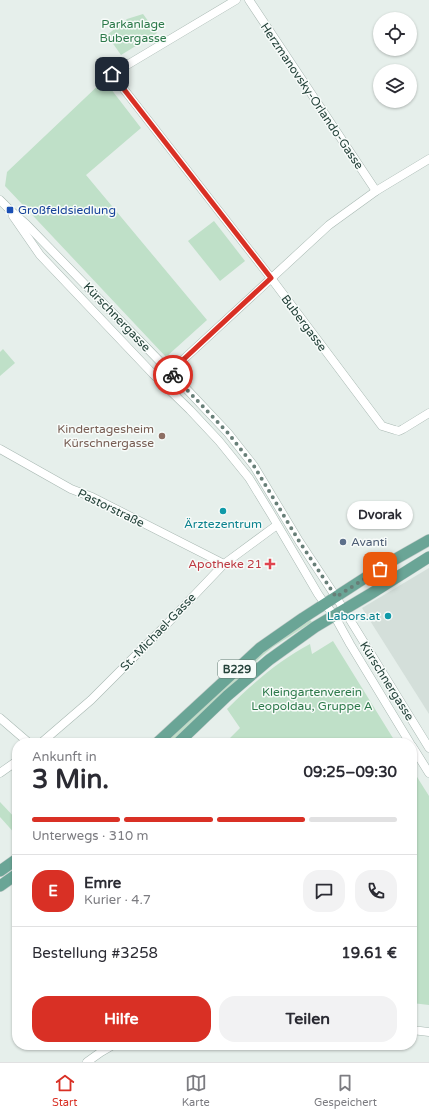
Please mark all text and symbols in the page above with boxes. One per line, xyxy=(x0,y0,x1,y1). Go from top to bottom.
map controls xyxy=(373,12,417,108)
button: locate xyxy=(373,12,417,56)
park label: Parkanlage Bubergasse xyxy=(100,17,167,45)
street label: Herzmanovsky-Orlando-Gasse xyxy=(258,20,366,172)
pin xyxy=(95,57,129,91)
icon: home xyxy=(101,63,123,85)
button: layers xyxy=(373,64,417,108)
place label: Großfeldsiedlung xyxy=(18,203,116,217)
marker: Großfeldsiedlung xyxy=(5,205,15,215)
street label: Kürschnergasse xyxy=(81,280,154,355)
street label: Bubergasse xyxy=(278,292,330,354)
courier xyxy=(153,355,193,395)
icon: bike xyxy=(162,364,184,386)
place label: Kindertagesheim Kürschnergasse xyxy=(57,422,154,450)
marker: Kindertagesheim Kürschnergasse xyxy=(157,431,167,441)
street label: Pastorstraße xyxy=(75,486,147,530)
callout: Dvorak xyxy=(347,501,413,529)
marker: Ärztezentrum xyxy=(218,506,228,516)
text: Dvorak xyxy=(358,507,402,523)
place label: Ärztezentrum xyxy=(184,517,262,531)
place label: Avanti xyxy=(351,535,387,549)
marker: Avanti xyxy=(338,537,348,547)
pin xyxy=(363,552,397,586)
place label: Apotheke 21 xyxy=(188,557,262,571)
icon: bag xyxy=(369,558,391,580)
marker: Apotheke 21 xyxy=(265,559,275,569)
street label: St.-Michael-Gasse xyxy=(117,590,199,674)
place label: Labors.at xyxy=(327,609,380,623)
marker: Labors.at xyxy=(383,611,393,621)
street label: Kürschnergasse xyxy=(357,639,417,723)
road number: B229 xyxy=(218,660,256,678)
park label: Kleingartenverein Leopoldau, Gruppe A xyxy=(251,685,373,713)
text: Ankunft in xyxy=(32,749,97,765)
text: 09:25–09:30 xyxy=(304,763,397,781)
text: 3 Min. xyxy=(32,764,109,795)
text: Unterwegs · 310 m xyxy=(32,828,149,844)
button: chat xyxy=(303,870,345,912)
button: phone xyxy=(355,870,397,912)
text: Emre xyxy=(84,874,121,892)
text: E xyxy=(48,882,58,900)
text: Kurier · 4.7 xyxy=(84,892,151,908)
text: Bestellung #3258 xyxy=(32,944,158,962)
text: 19.61 € xyxy=(341,944,397,962)
button: Hilfe xyxy=(32,996,211,1042)
button: Teilen xyxy=(219,996,397,1042)
tab: Start xyxy=(52,1072,77,1109)
tab: Karte xyxy=(182,1072,210,1109)
tab: Gespeichert xyxy=(314,1072,377,1109)

